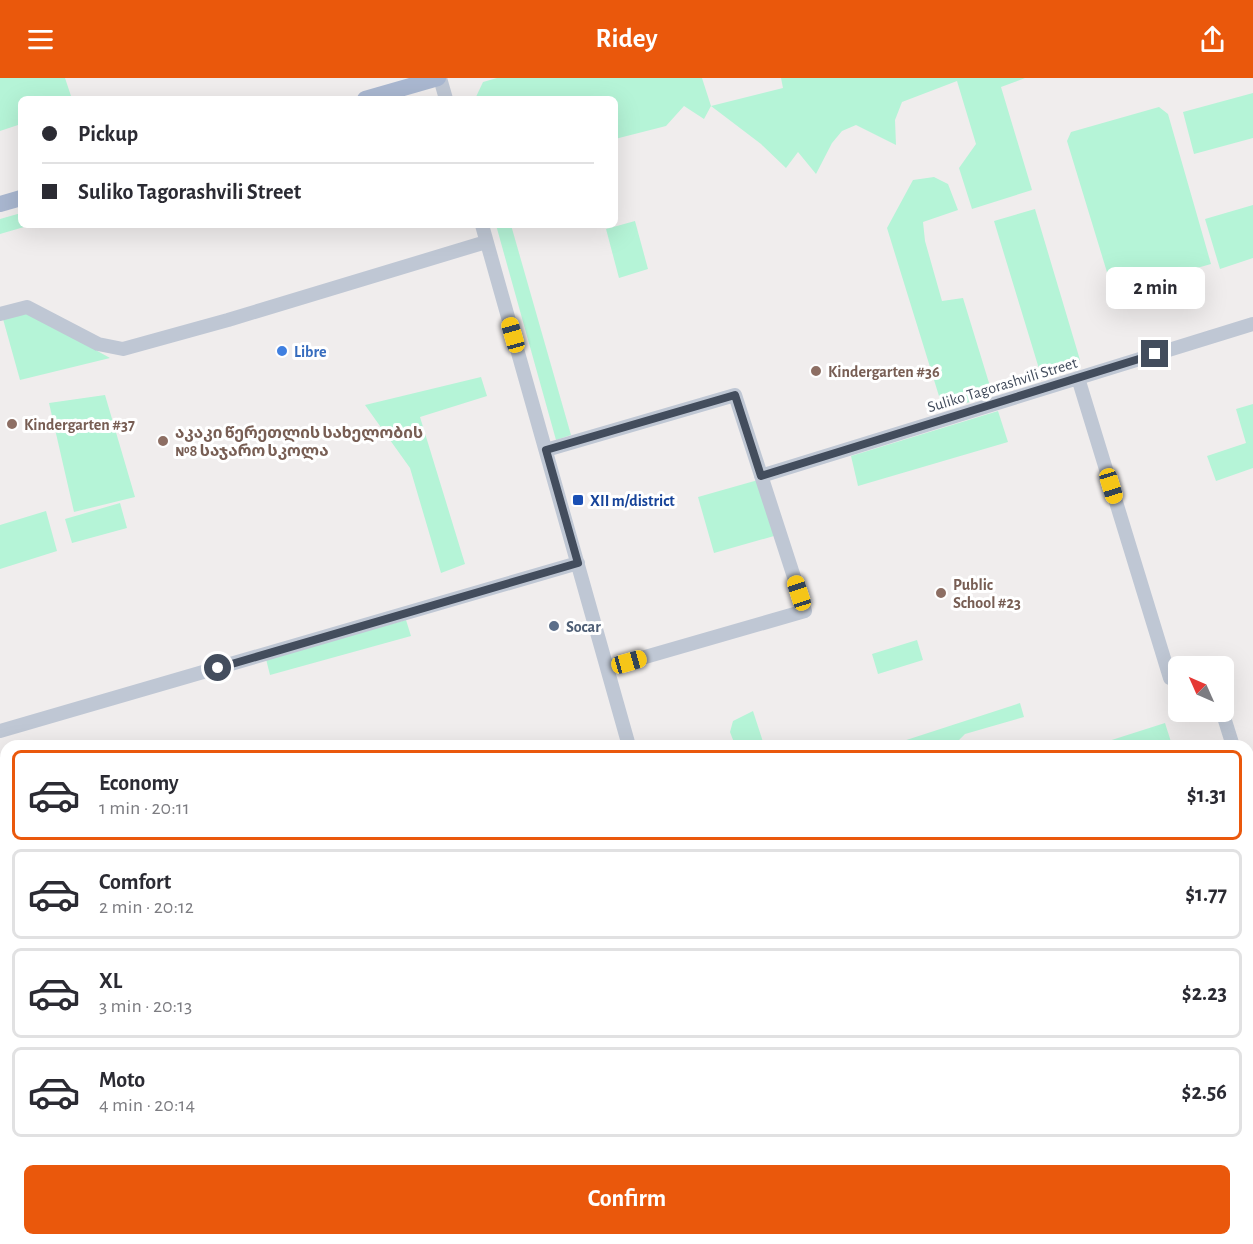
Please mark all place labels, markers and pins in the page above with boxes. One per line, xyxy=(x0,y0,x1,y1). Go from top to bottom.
marker: Libre xyxy=(275,344,289,358)
place label: Libre xyxy=(294,344,327,360)
marker: Kindergarten #36 xyxy=(809,364,823,378)
place label: Kindergarten #36 xyxy=(828,364,940,380)
marker: Kindergarten #37 xyxy=(5,417,19,431)
place label: Kindergarten #37 xyxy=(24,417,135,433)
place label: აკაკი წერეთლის სახელობის №8 საჯარო სკოლა xyxy=(175,425,423,461)
marker: აკაკი წერეთლის სახელობის №8 საჯარო სკოლა xyxy=(156,434,170,448)
marker: XII m/district xyxy=(571,493,585,507)
place label: XII m/district xyxy=(590,493,675,509)
place label: Public School #23 xyxy=(953,577,1021,611)
marker: Public School #23 xyxy=(934,586,948,600)
marker: Socar xyxy=(547,619,561,633)
place label: Socar xyxy=(566,619,601,635)

